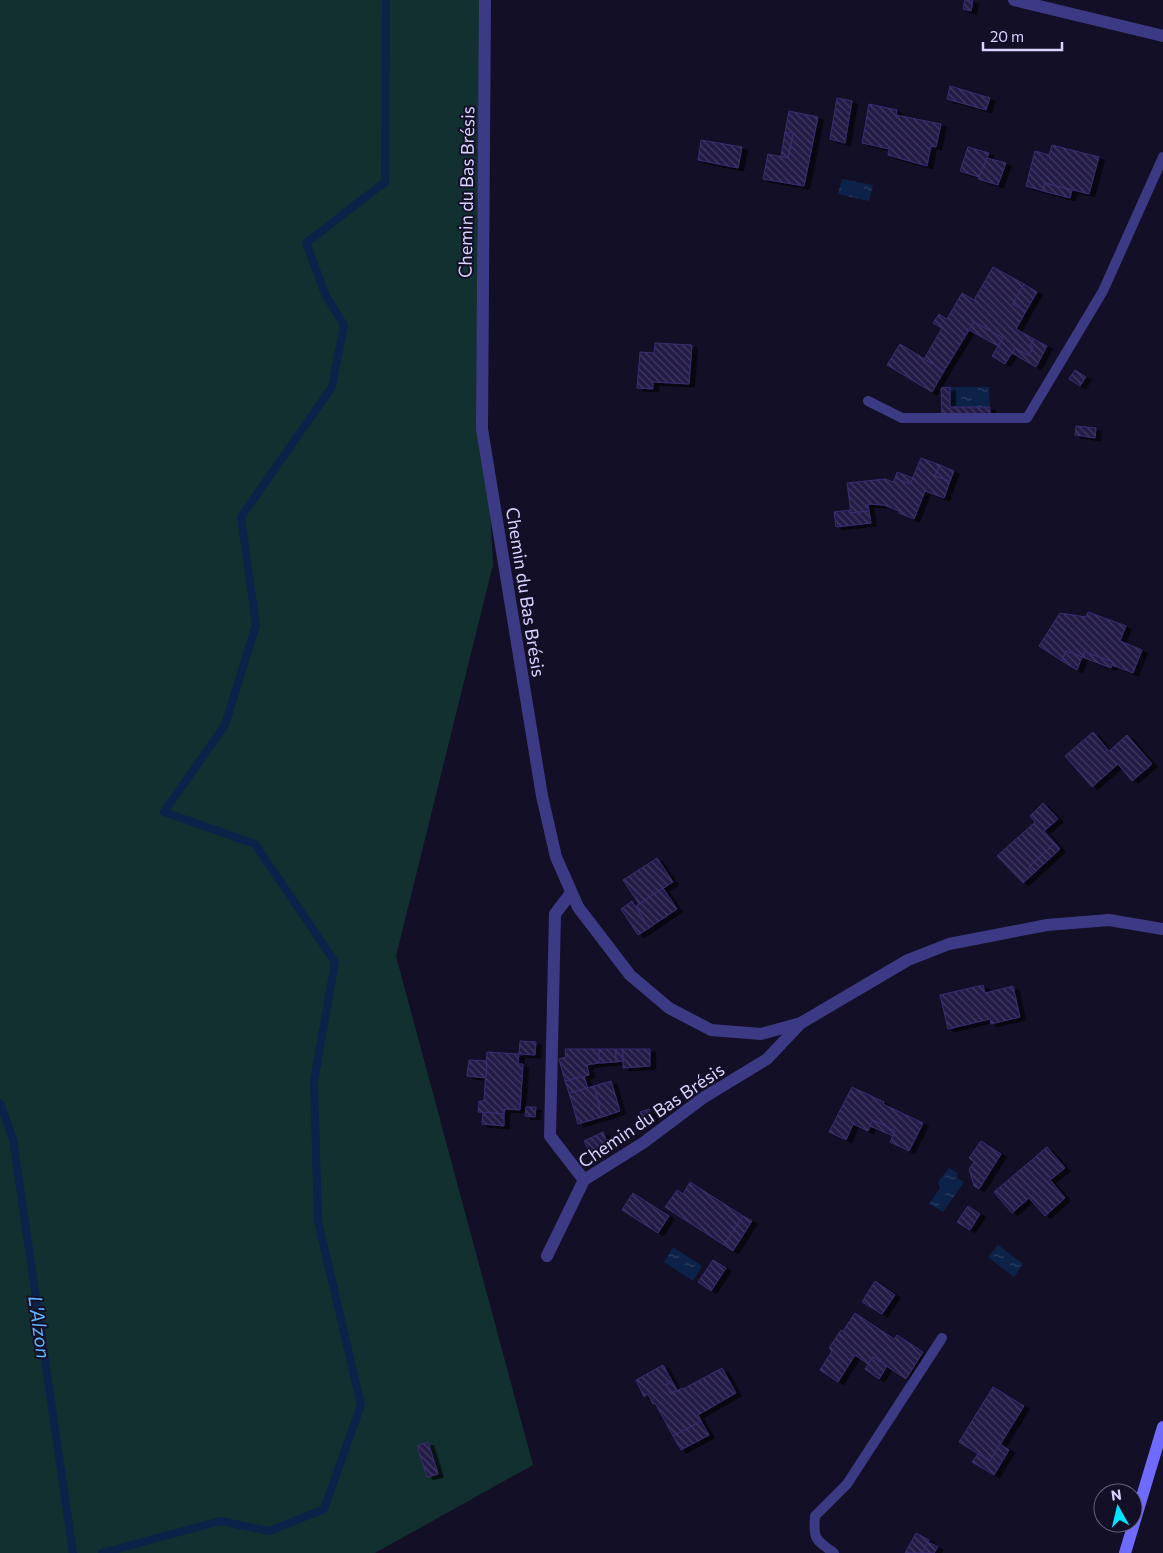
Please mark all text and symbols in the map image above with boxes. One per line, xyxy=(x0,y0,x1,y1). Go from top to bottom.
scale bar xyxy=(983,20,1062,52)
text: 20 m xyxy=(990,27,1024,45)
street label: Chemin du Bas Brésis xyxy=(454,106,478,278)
street label: Chemin du Bas Brésis xyxy=(502,505,550,679)
street label: Chemin du Bas Brésis xyxy=(574,1058,728,1172)
water label: L'Alzon xyxy=(24,1294,56,1360)
north arrow xyxy=(1093,1483,1143,1533)
text: N xyxy=(1110,1485,1123,1504)

